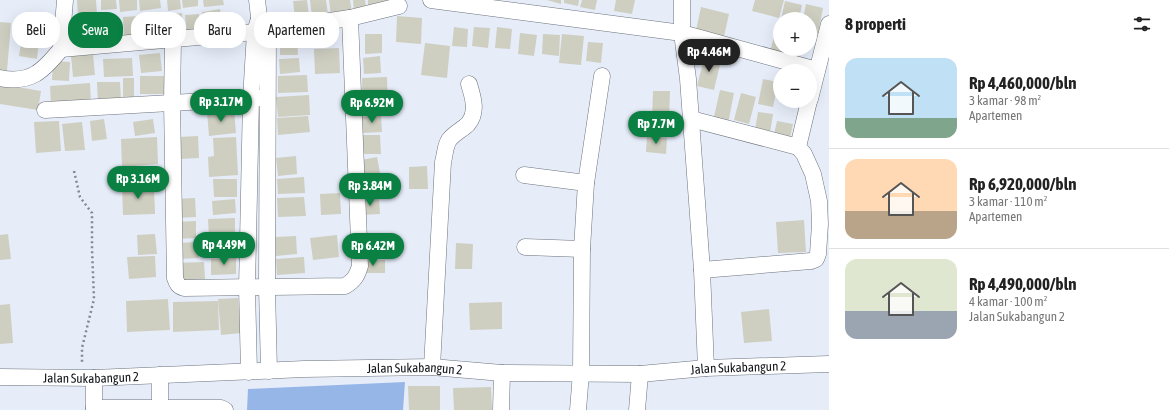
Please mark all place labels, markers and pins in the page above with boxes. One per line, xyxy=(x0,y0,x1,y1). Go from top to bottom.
pin: Rp 4.46M xyxy=(668,39,750,73)
pin: Rp 3.17M xyxy=(180,89,262,123)
pin: Rp 6.92M xyxy=(331,90,413,124)
pin: Rp 7.7M xyxy=(619,111,693,145)
pin: Rp 3.16M xyxy=(97,166,179,200)
pin: Rp 3.84M xyxy=(329,173,411,207)
pin: Rp 4.49M xyxy=(183,232,265,266)
pin: Rp 6.42M xyxy=(332,233,414,267)

